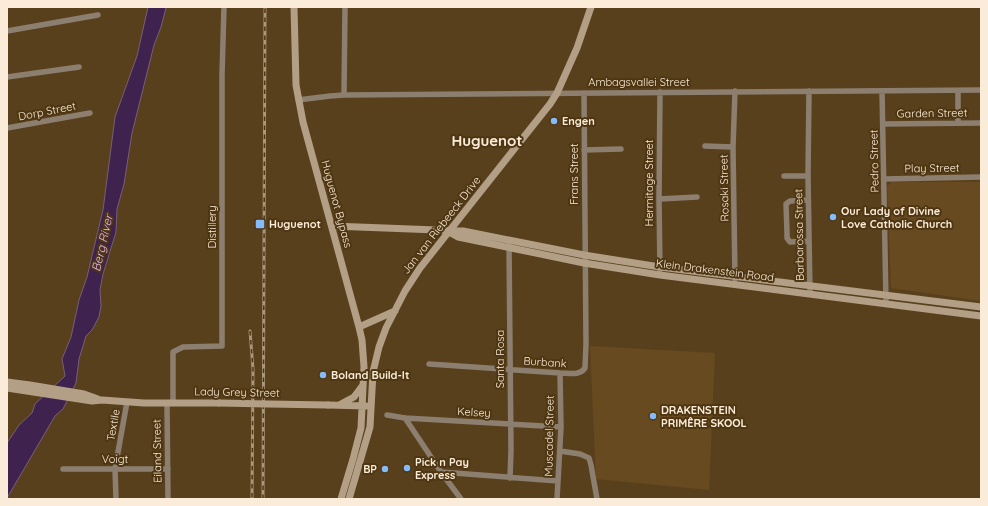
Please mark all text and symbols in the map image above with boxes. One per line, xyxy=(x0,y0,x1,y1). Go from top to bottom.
street label: Ambagsvallei Street xyxy=(588,75,690,89)
street label: Dorp Street xyxy=(17,98,77,123)
street label: Garden Street xyxy=(897,105,968,121)
place label: Engen xyxy=(562,114,595,128)
marker: Engen xyxy=(549,116,559,126)
street label: Pedro Street xyxy=(866,129,882,193)
district label: Huguenot xyxy=(452,131,522,150)
street label: Hermitage Street xyxy=(642,139,656,227)
street label: Frans Street xyxy=(567,143,581,205)
street label: Rosaki Street xyxy=(716,154,732,222)
street label: Huguenot Bypass xyxy=(319,159,355,249)
street label: Play Street xyxy=(904,161,960,175)
street label: Jan van Riebeeck Drive xyxy=(398,173,484,277)
street label: Barbarossa Street xyxy=(791,189,807,281)
place label: Our Lady of Divine Love Catholic Church xyxy=(841,204,952,231)
street label: Distillery xyxy=(205,205,219,249)
water label: Berg River xyxy=(88,212,116,273)
marker: Our Lady of Divine Love Catholic Church xyxy=(828,212,838,222)
place label: Huguenot xyxy=(269,217,321,231)
marker: Huguenot xyxy=(254,218,266,230)
street label: Klein Drakenstein Road xyxy=(655,256,775,284)
street label: Santa Rosa xyxy=(493,330,507,388)
street label: Burbank xyxy=(523,354,567,370)
place label: Boland Build-It xyxy=(331,368,409,382)
marker: Boland Build-It xyxy=(318,370,328,380)
street label: Lady Grey Street xyxy=(194,384,280,400)
street label: Muscadel Street xyxy=(541,395,557,477)
place label: DRAKENSTEIN PRIMÊRE SKOOL xyxy=(661,403,747,430)
street label: Kelsey xyxy=(457,404,491,420)
street label: Textile xyxy=(103,408,123,442)
marker: DRAKENSTEIN PRIMÊRE SKOOL xyxy=(648,411,658,421)
street label: Eiland Street xyxy=(149,419,165,483)
street label: Voigt xyxy=(102,452,129,466)
place label: Pick n Pay Express xyxy=(415,455,469,482)
place label: BP xyxy=(363,462,377,476)
marker: Pick n Pay Express xyxy=(402,463,412,473)
marker: BP xyxy=(380,464,390,474)

